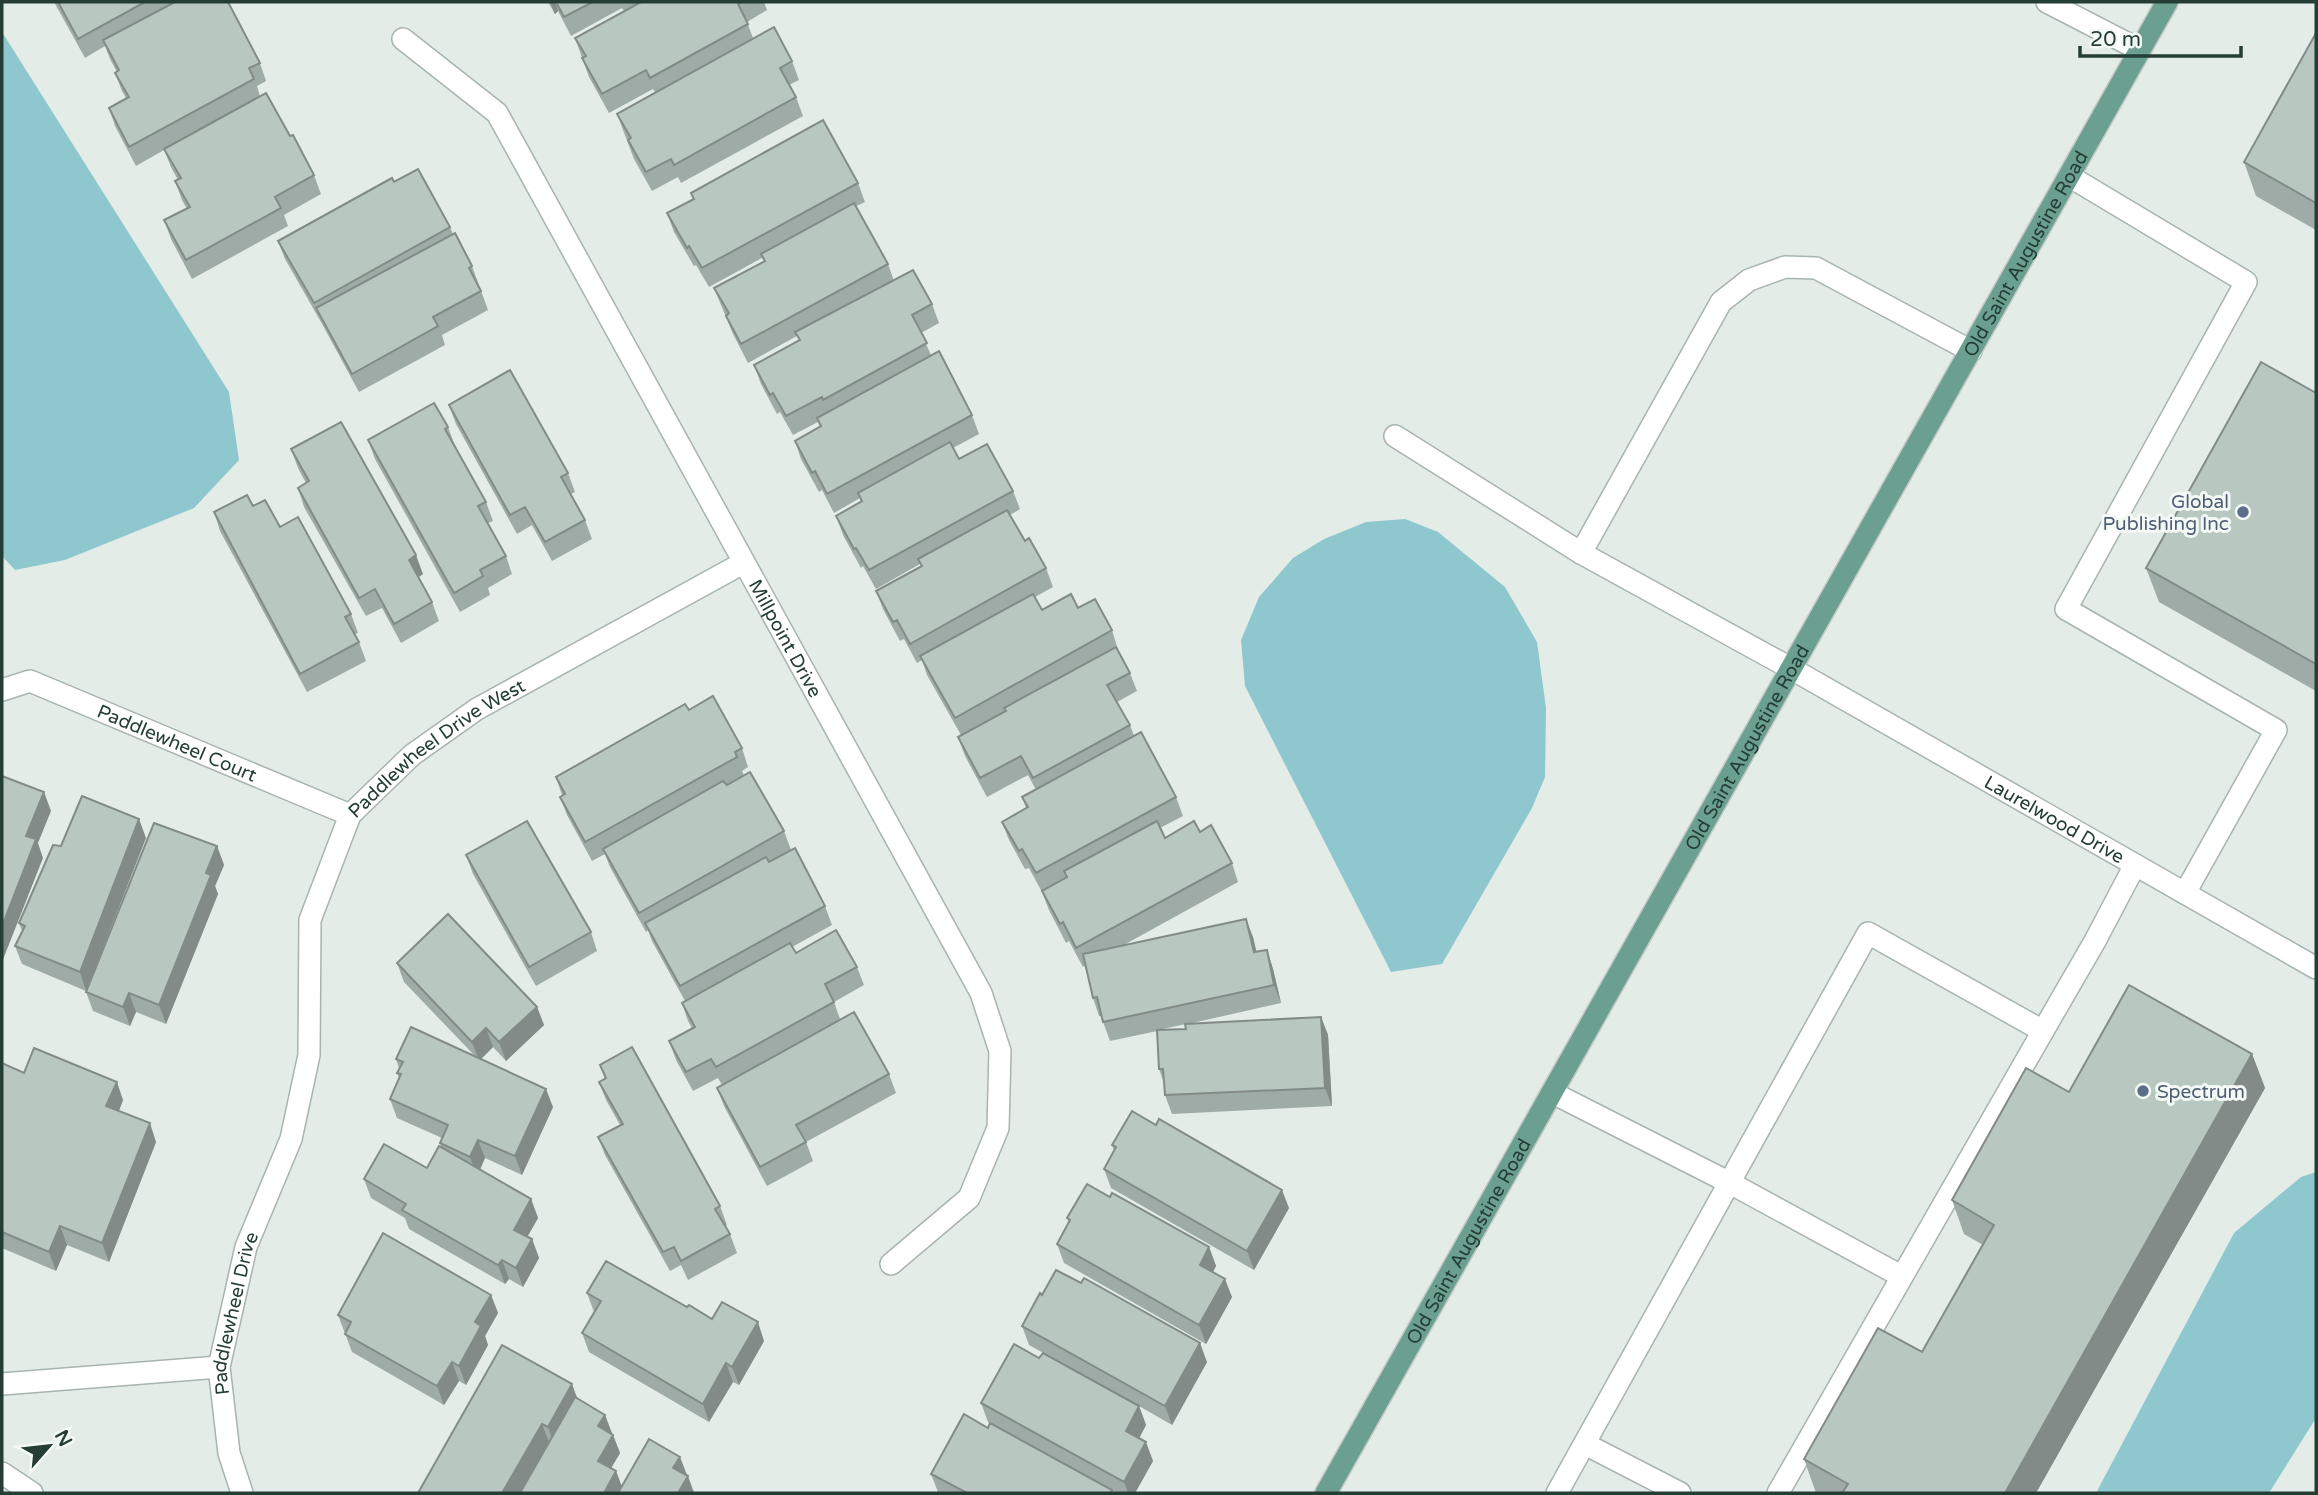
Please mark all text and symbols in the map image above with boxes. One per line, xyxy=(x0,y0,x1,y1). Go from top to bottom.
scale bar xyxy=(2080,14,2241,58)
text: 20 m xyxy=(2090,27,2141,52)
street label: Old Saint Augustine Road xyxy=(1959,147,2093,361)
place label: Global Publishing Inc xyxy=(2102,491,2229,535)
marker: Global Publishing Inc xyxy=(2235,504,2251,520)
street label: Millpoint Drive xyxy=(744,576,826,701)
street label: Old Saint Augustine Road xyxy=(1681,641,1814,855)
street label: Paddlewheel Drive West xyxy=(344,675,529,823)
street label: Paddlewheel Court xyxy=(94,700,260,787)
street label: Laurelwood Drive xyxy=(1980,771,2128,868)
place label: Spectrum xyxy=(2157,1081,2245,1103)
marker: Spectrum xyxy=(2135,1083,2151,1099)
street label: Old Saint Augustine Road xyxy=(1402,1135,1536,1349)
street label: Paddlewheel Drive xyxy=(208,1228,263,1396)
north arrow xyxy=(14,1411,84,1481)
text: N xyxy=(50,1427,76,1450)

